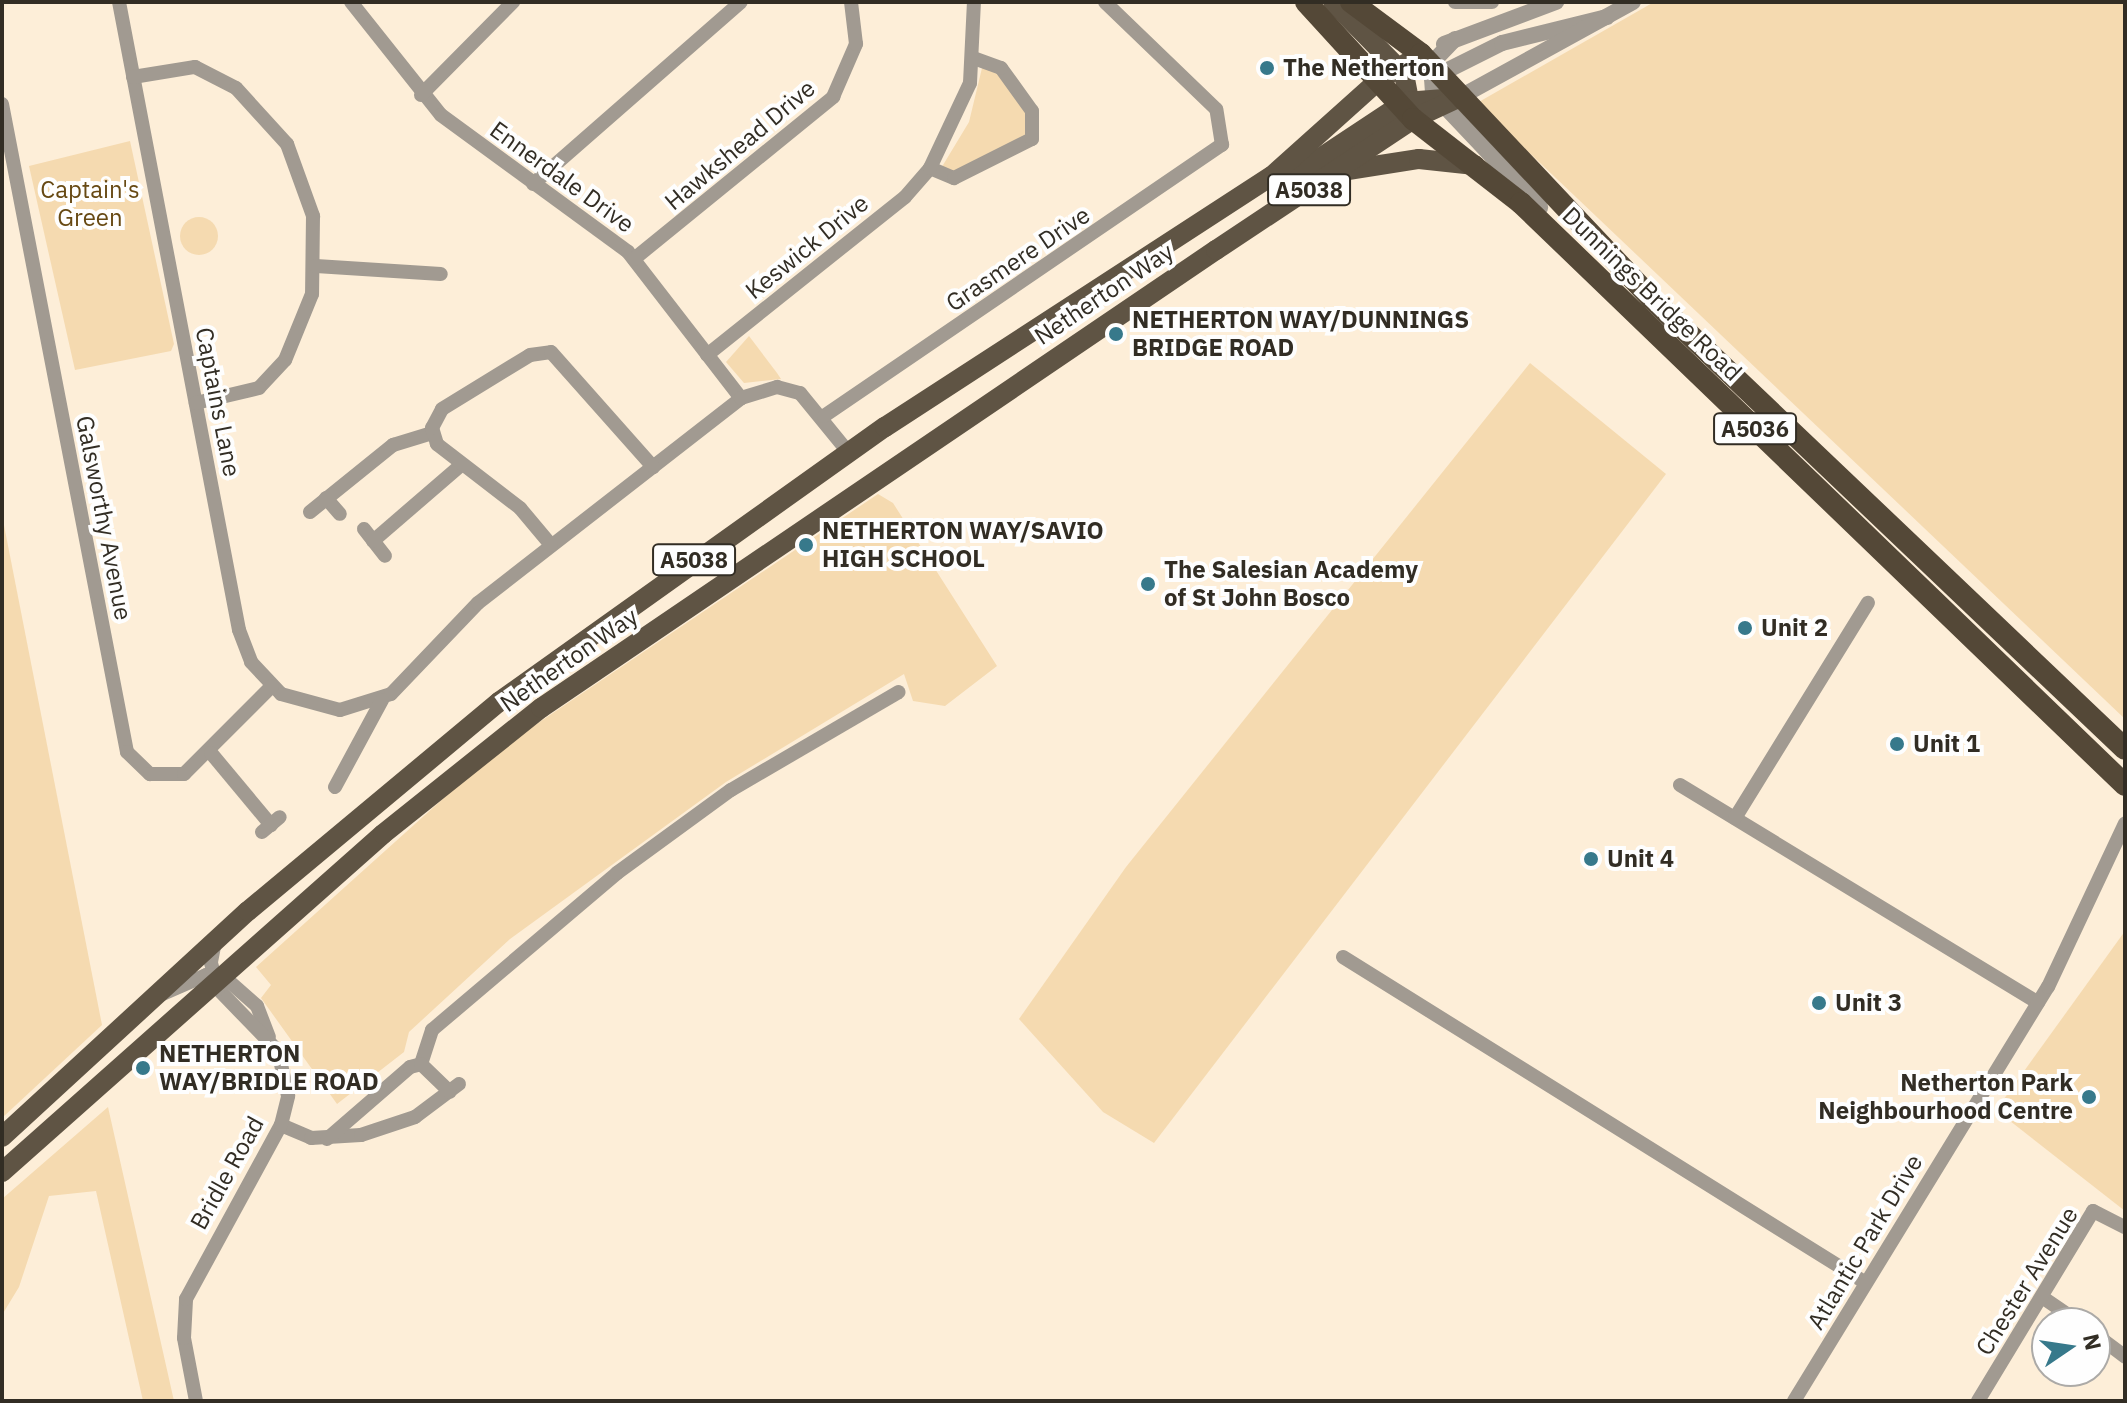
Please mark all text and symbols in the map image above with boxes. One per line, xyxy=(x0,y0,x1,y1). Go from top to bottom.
place label: The Netherton xyxy=(1283,54,1445,82)
marker: The Netherton xyxy=(1258,59,1276,77)
street label: Hawkshead Drive xyxy=(659,74,821,216)
street label: Ennerdale Drive xyxy=(484,115,640,239)
road number: A5038 xyxy=(1267,172,1351,208)
park label: Captain's Green xyxy=(40,176,140,232)
street label: Keswick Drive xyxy=(740,189,874,305)
street label: Grasmere Drive xyxy=(941,200,1095,318)
street label: Dunnings Bridge Road xyxy=(1557,201,1747,387)
street label: Netherton Way xyxy=(1029,237,1179,351)
place label: NETHERTON WAY/DUNNINGS BRIDGE ROAD xyxy=(1132,306,1469,362)
street label: Captains Lane xyxy=(189,325,247,479)
marker: NETHERTON WAY/DUNNINGS BRIDGE ROAD xyxy=(1107,325,1125,343)
road number: A5036 xyxy=(1713,411,1797,447)
street label: Galsworthy Avenue xyxy=(70,413,138,623)
place label: NETHERTON WAY/SAVIO HIGH SCHOOL xyxy=(822,517,1104,573)
marker: NETHERTON WAY/SAVIO HIGH SCHOOL xyxy=(797,536,815,554)
road number: A5038 xyxy=(652,542,736,578)
place label: The Salesian Academy of St John Bosco xyxy=(1164,556,1418,612)
marker: The Salesian Academy of St John Bosco xyxy=(1139,575,1157,593)
street label: Netherton Way xyxy=(495,602,643,718)
place label: Unit 2 xyxy=(1761,614,1828,642)
marker: Unit 2 xyxy=(1736,619,1754,637)
place label: Unit 1 xyxy=(1913,730,1980,758)
marker: Unit 1 xyxy=(1888,735,1906,753)
place label: Unit 4 xyxy=(1607,845,1674,873)
marker: Unit 4 xyxy=(1582,850,1600,868)
place label: Unit 3 xyxy=(1835,989,1902,1017)
marker: Unit 3 xyxy=(1810,994,1828,1012)
place label: NETHERTON WAY/BRIDLE ROAD xyxy=(159,1040,379,1096)
marker: NETHERTON WAY/BRIDLE ROAD xyxy=(134,1059,152,1077)
place label: Netherton Park Neighbourhood Centre xyxy=(1818,1069,2073,1125)
marker: Netherton Park Neighbourhood Centre xyxy=(2080,1088,2098,1106)
street label: Bridle Road xyxy=(184,1111,270,1235)
street label: Atlantic Park Drive xyxy=(1801,1149,1929,1335)
street label: Chester Avenue xyxy=(1970,1202,2084,1360)
north arrow xyxy=(2031,1307,2111,1387)
text: N xyxy=(2077,1331,2109,1353)

